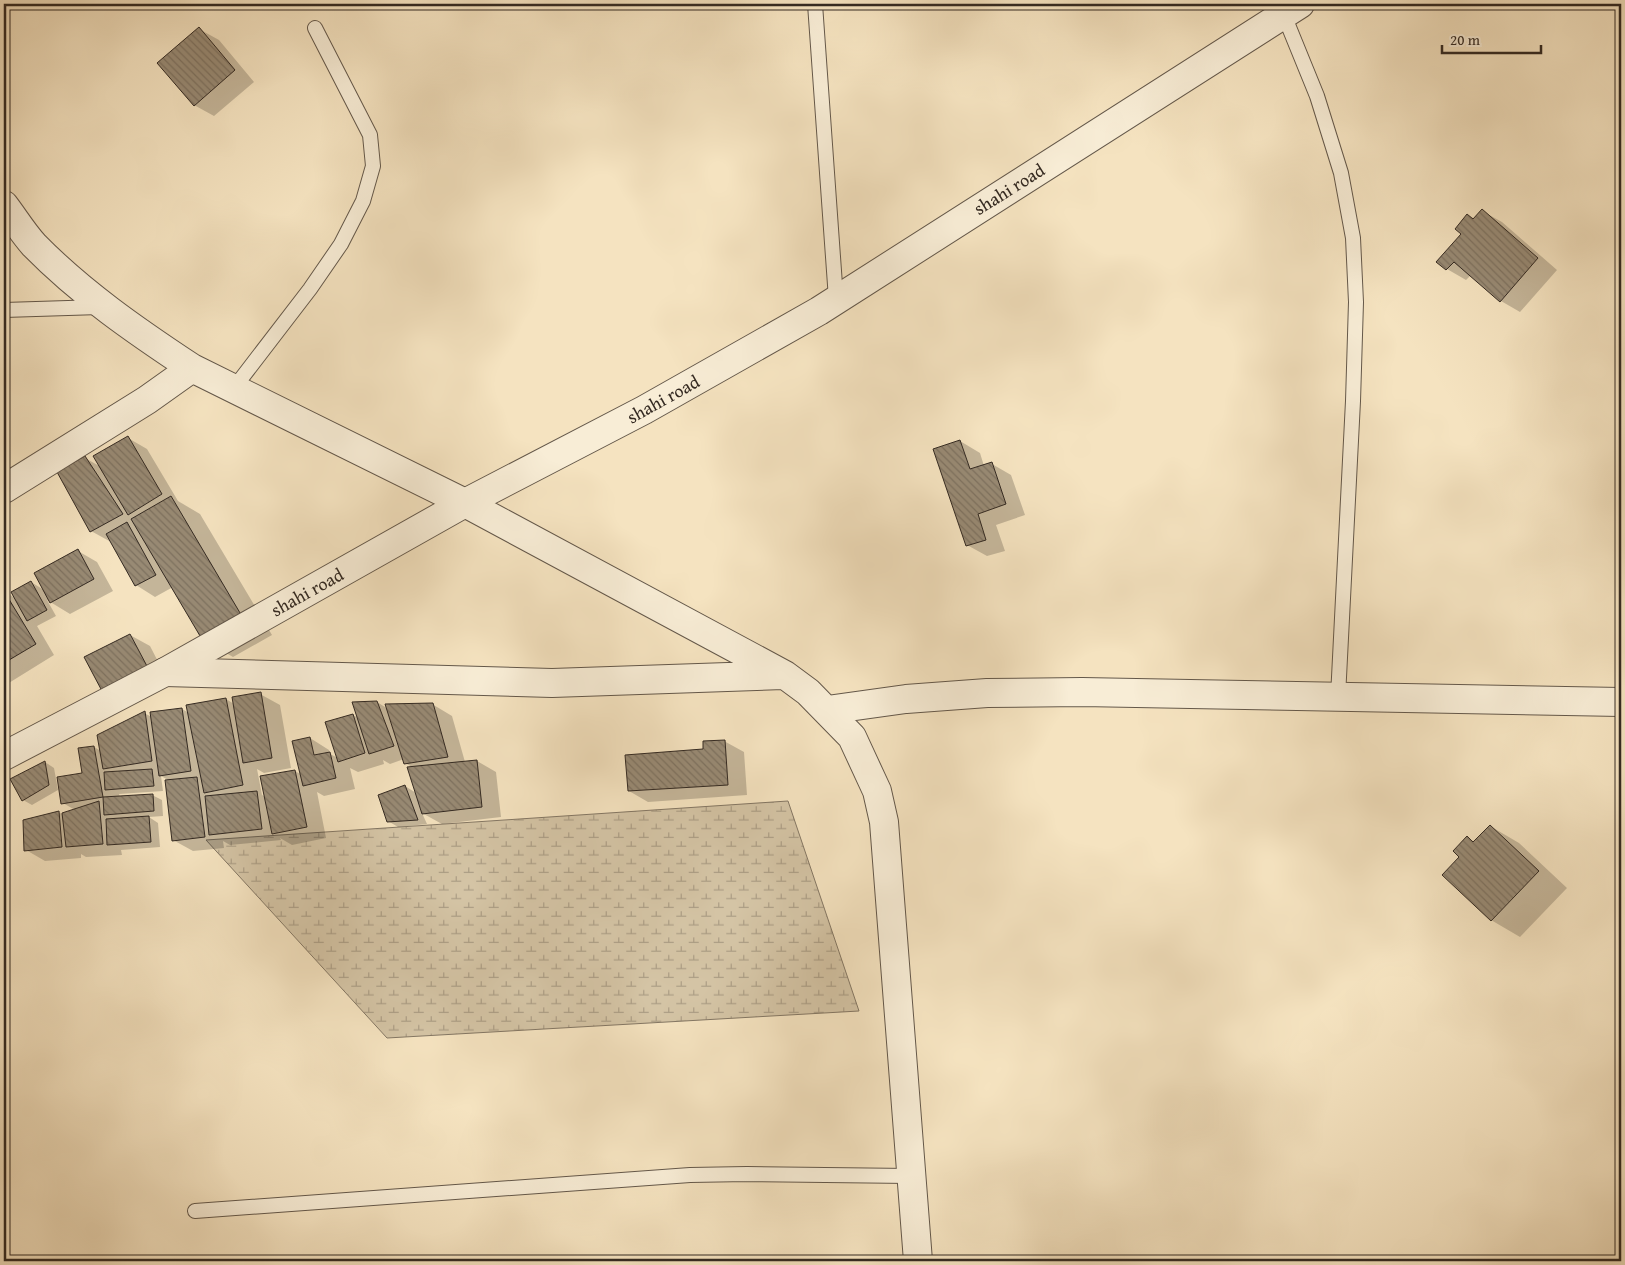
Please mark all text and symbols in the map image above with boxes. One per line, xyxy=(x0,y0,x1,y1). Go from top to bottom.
scale bar xyxy=(1442,22,1541,54)
text: 20 m xyxy=(1450,29,1481,50)
street label: shahi road xyxy=(968,156,1050,221)
street label: shahi road xyxy=(622,368,705,430)
street label: shahi road xyxy=(266,561,349,623)

